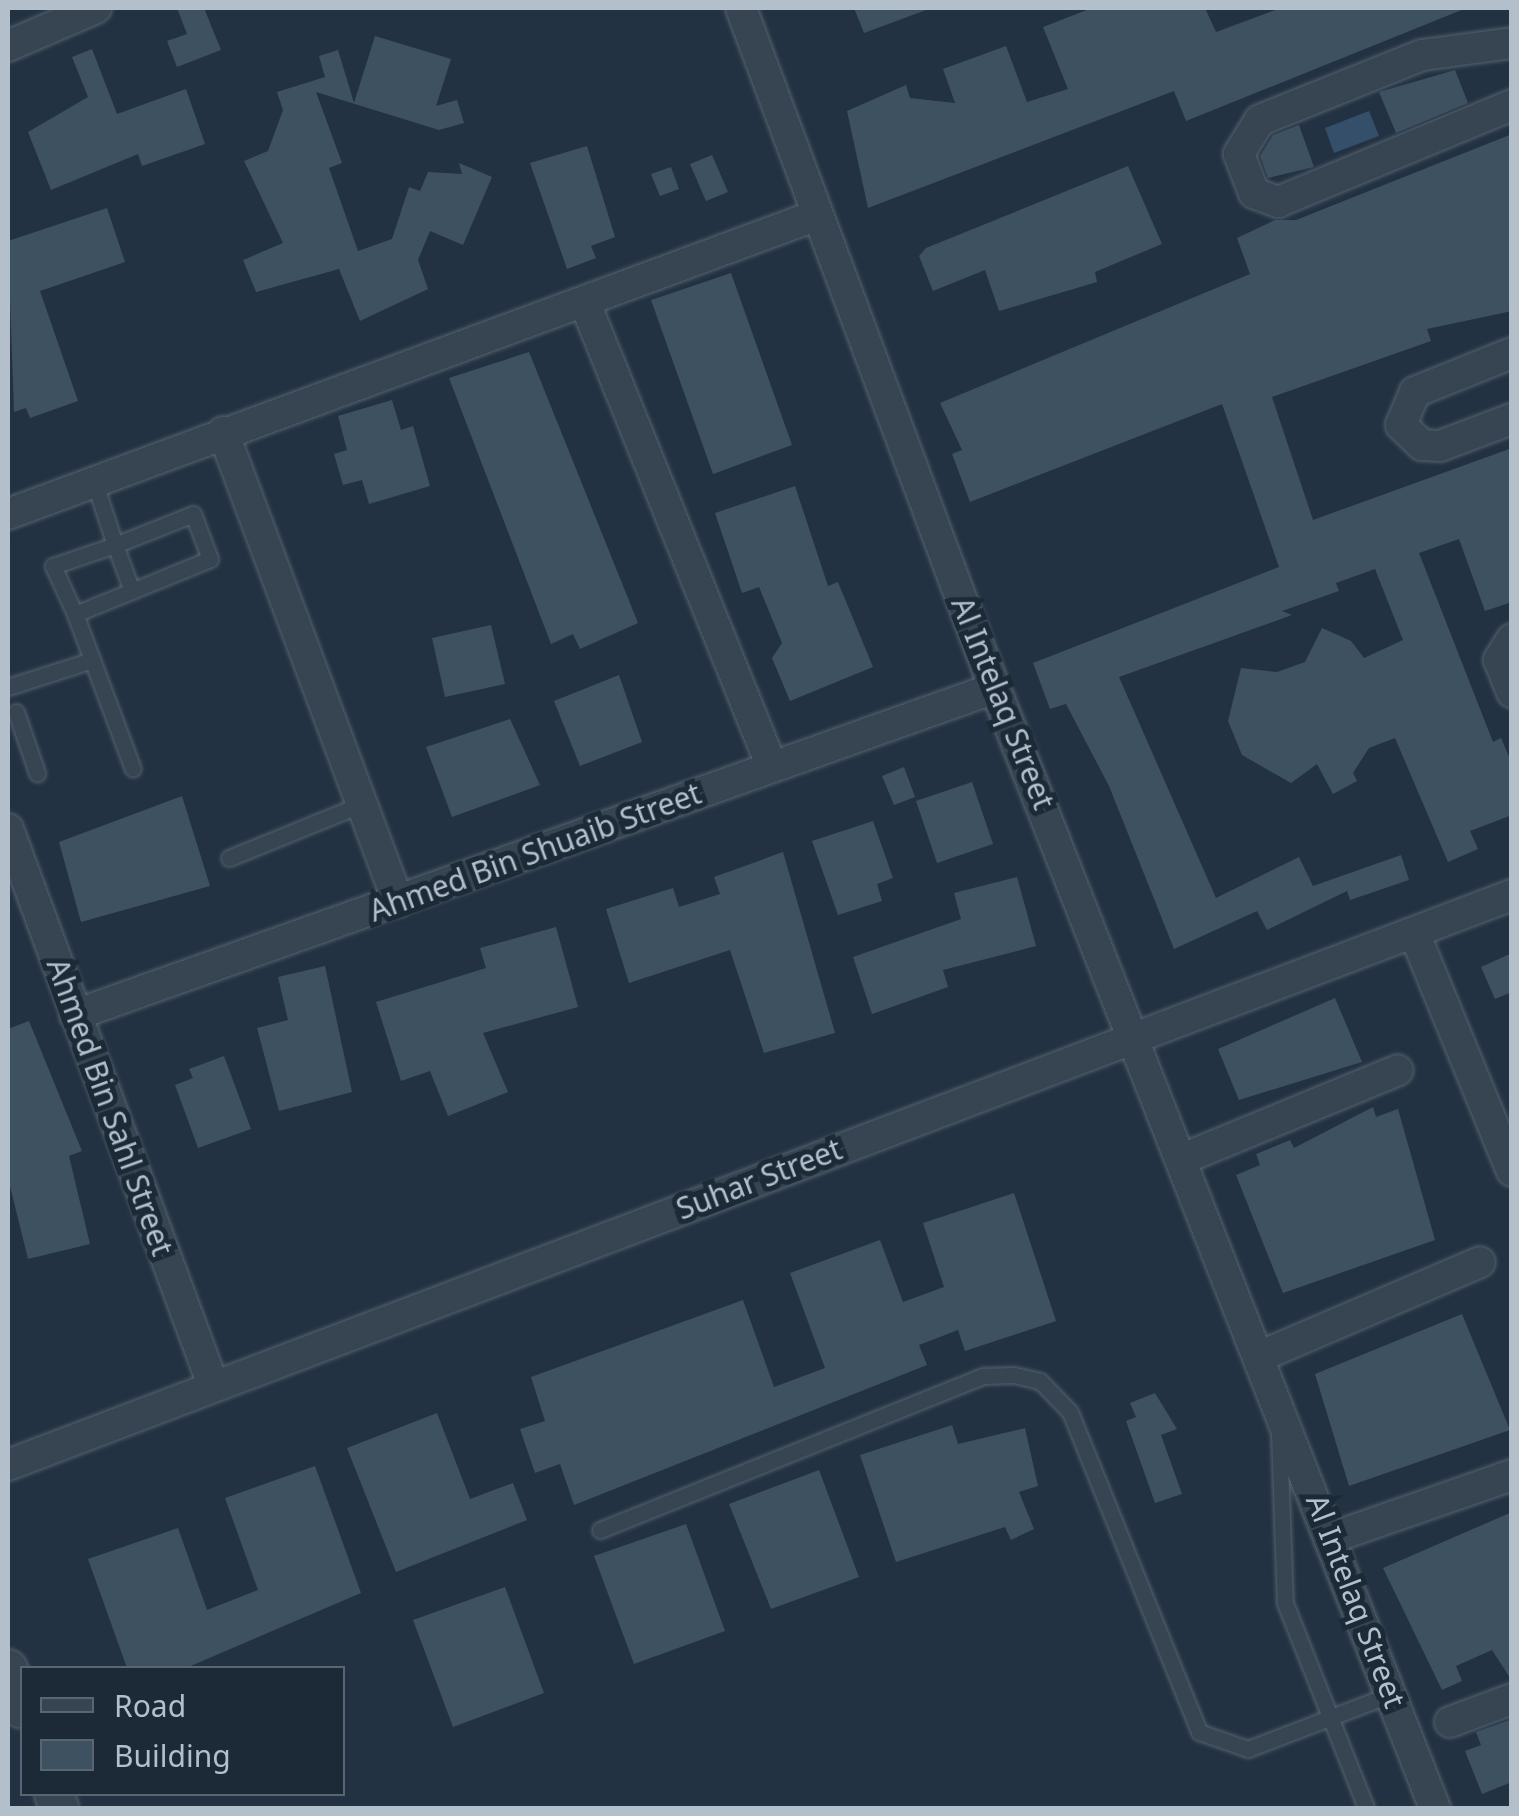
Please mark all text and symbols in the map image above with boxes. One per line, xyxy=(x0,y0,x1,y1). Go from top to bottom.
street label: Al Intelaq Street xyxy=(944,592,1062,814)
street label: Ahmed Bin Shuaib Street xyxy=(364,775,706,929)
street label: Ahmed Bin Sahl Street xyxy=(39,953,181,1261)
street label: Suhar Street xyxy=(671,1131,847,1227)
street label: Al Intelaq Street xyxy=(1299,1489,1413,1713)
legend xyxy=(20,1666,345,1796)
text: Road xyxy=(114,1685,186,1726)
text: Building xyxy=(114,1735,231,1776)

